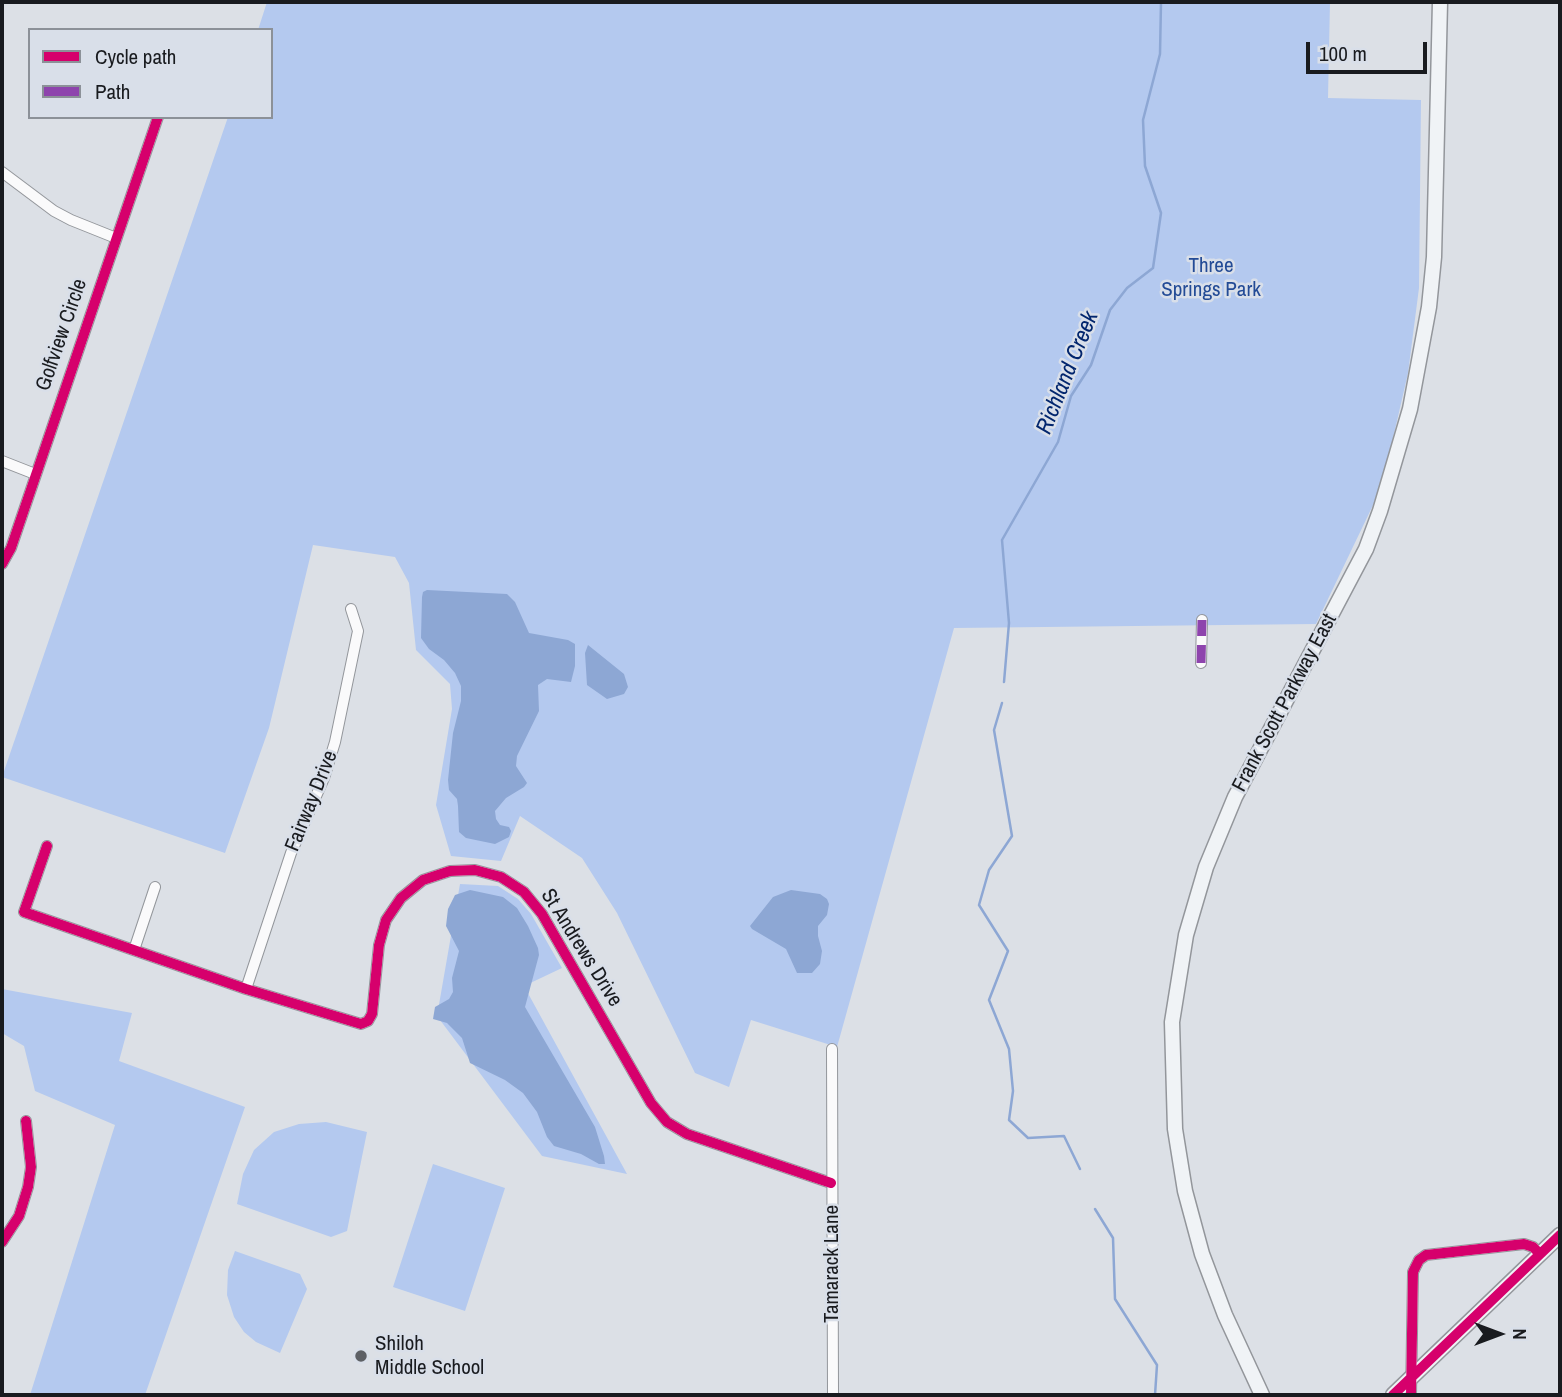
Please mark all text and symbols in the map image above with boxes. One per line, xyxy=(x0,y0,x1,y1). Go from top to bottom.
legend xyxy=(28,28,273,119)
scale bar xyxy=(1310,28,1431,72)
text: 100 m xyxy=(1319,39,1367,68)
text: Cycle path xyxy=(95,42,176,71)
text: Path xyxy=(95,77,130,106)
park label: Three Springs Park xyxy=(1161,253,1261,303)
street label: Golfview Circle xyxy=(31,276,93,394)
water label: Richland Creek xyxy=(1031,308,1105,438)
street label: Frank Scott Parkway East xyxy=(1227,610,1343,796)
street label: Fairway Drive xyxy=(280,747,344,855)
street label: St Andrews Drive xyxy=(535,885,627,1011)
street label: Tamarack Lane xyxy=(819,1205,845,1323)
north arrow xyxy=(1464,1299,1534,1369)
text: N xyxy=(1507,1328,1533,1340)
place label: Shiloh Middle School xyxy=(375,1331,484,1381)
marker: Shiloh Middle School xyxy=(353,1348,369,1364)

